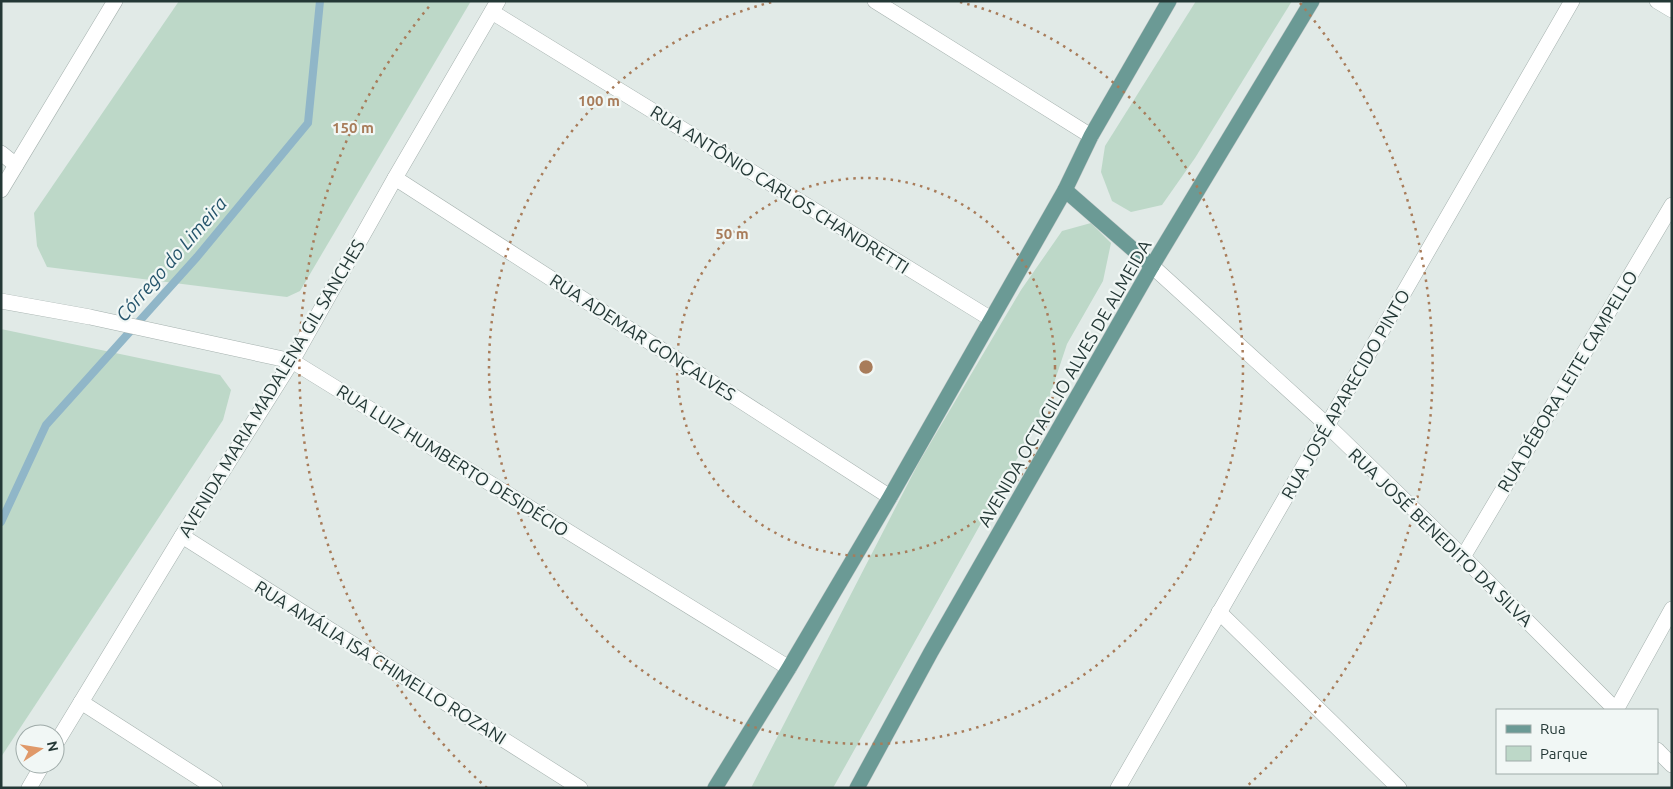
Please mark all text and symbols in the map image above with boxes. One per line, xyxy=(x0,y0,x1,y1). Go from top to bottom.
text: 100 m xyxy=(578,92,620,109)
street label: RUA ANTÔNIO CARLOS CHANDRETTI xyxy=(647,101,913,277)
text: 150 m xyxy=(332,119,374,136)
water label: Córrego do Limeira xyxy=(111,192,231,326)
text: 50 m xyxy=(715,225,749,242)
street label: AVENIDA MARIA MADALENA GIL SANCHES xyxy=(174,236,368,540)
street label: AVENIDA OCTACILIO ALVES DE ALMEIDA xyxy=(973,236,1155,530)
street label: RUA DÉBORA LEITE CAMPELLO xyxy=(1492,266,1641,495)
street label: RUA ADEMAR GONÇALVES xyxy=(547,270,739,404)
street label: RUA JOSÉ APARECIDO PINTO xyxy=(1276,285,1413,502)
centre of rings xyxy=(857,358,875,376)
street label: RUA LUIZ HUMBERTO DESIDÉCIO xyxy=(333,379,573,540)
street label: RUA JOSÉ BENEDITO DA SILVA xyxy=(1345,443,1538,630)
street label: RUA AMÁLIA ISA CHIMELLO ROZANI xyxy=(252,575,511,748)
legend xyxy=(1496,709,1658,774)
text: Rua xyxy=(1540,720,1566,737)
north arrow xyxy=(15,724,65,774)
text: N xyxy=(44,740,62,753)
text: Parque xyxy=(1540,745,1588,762)

